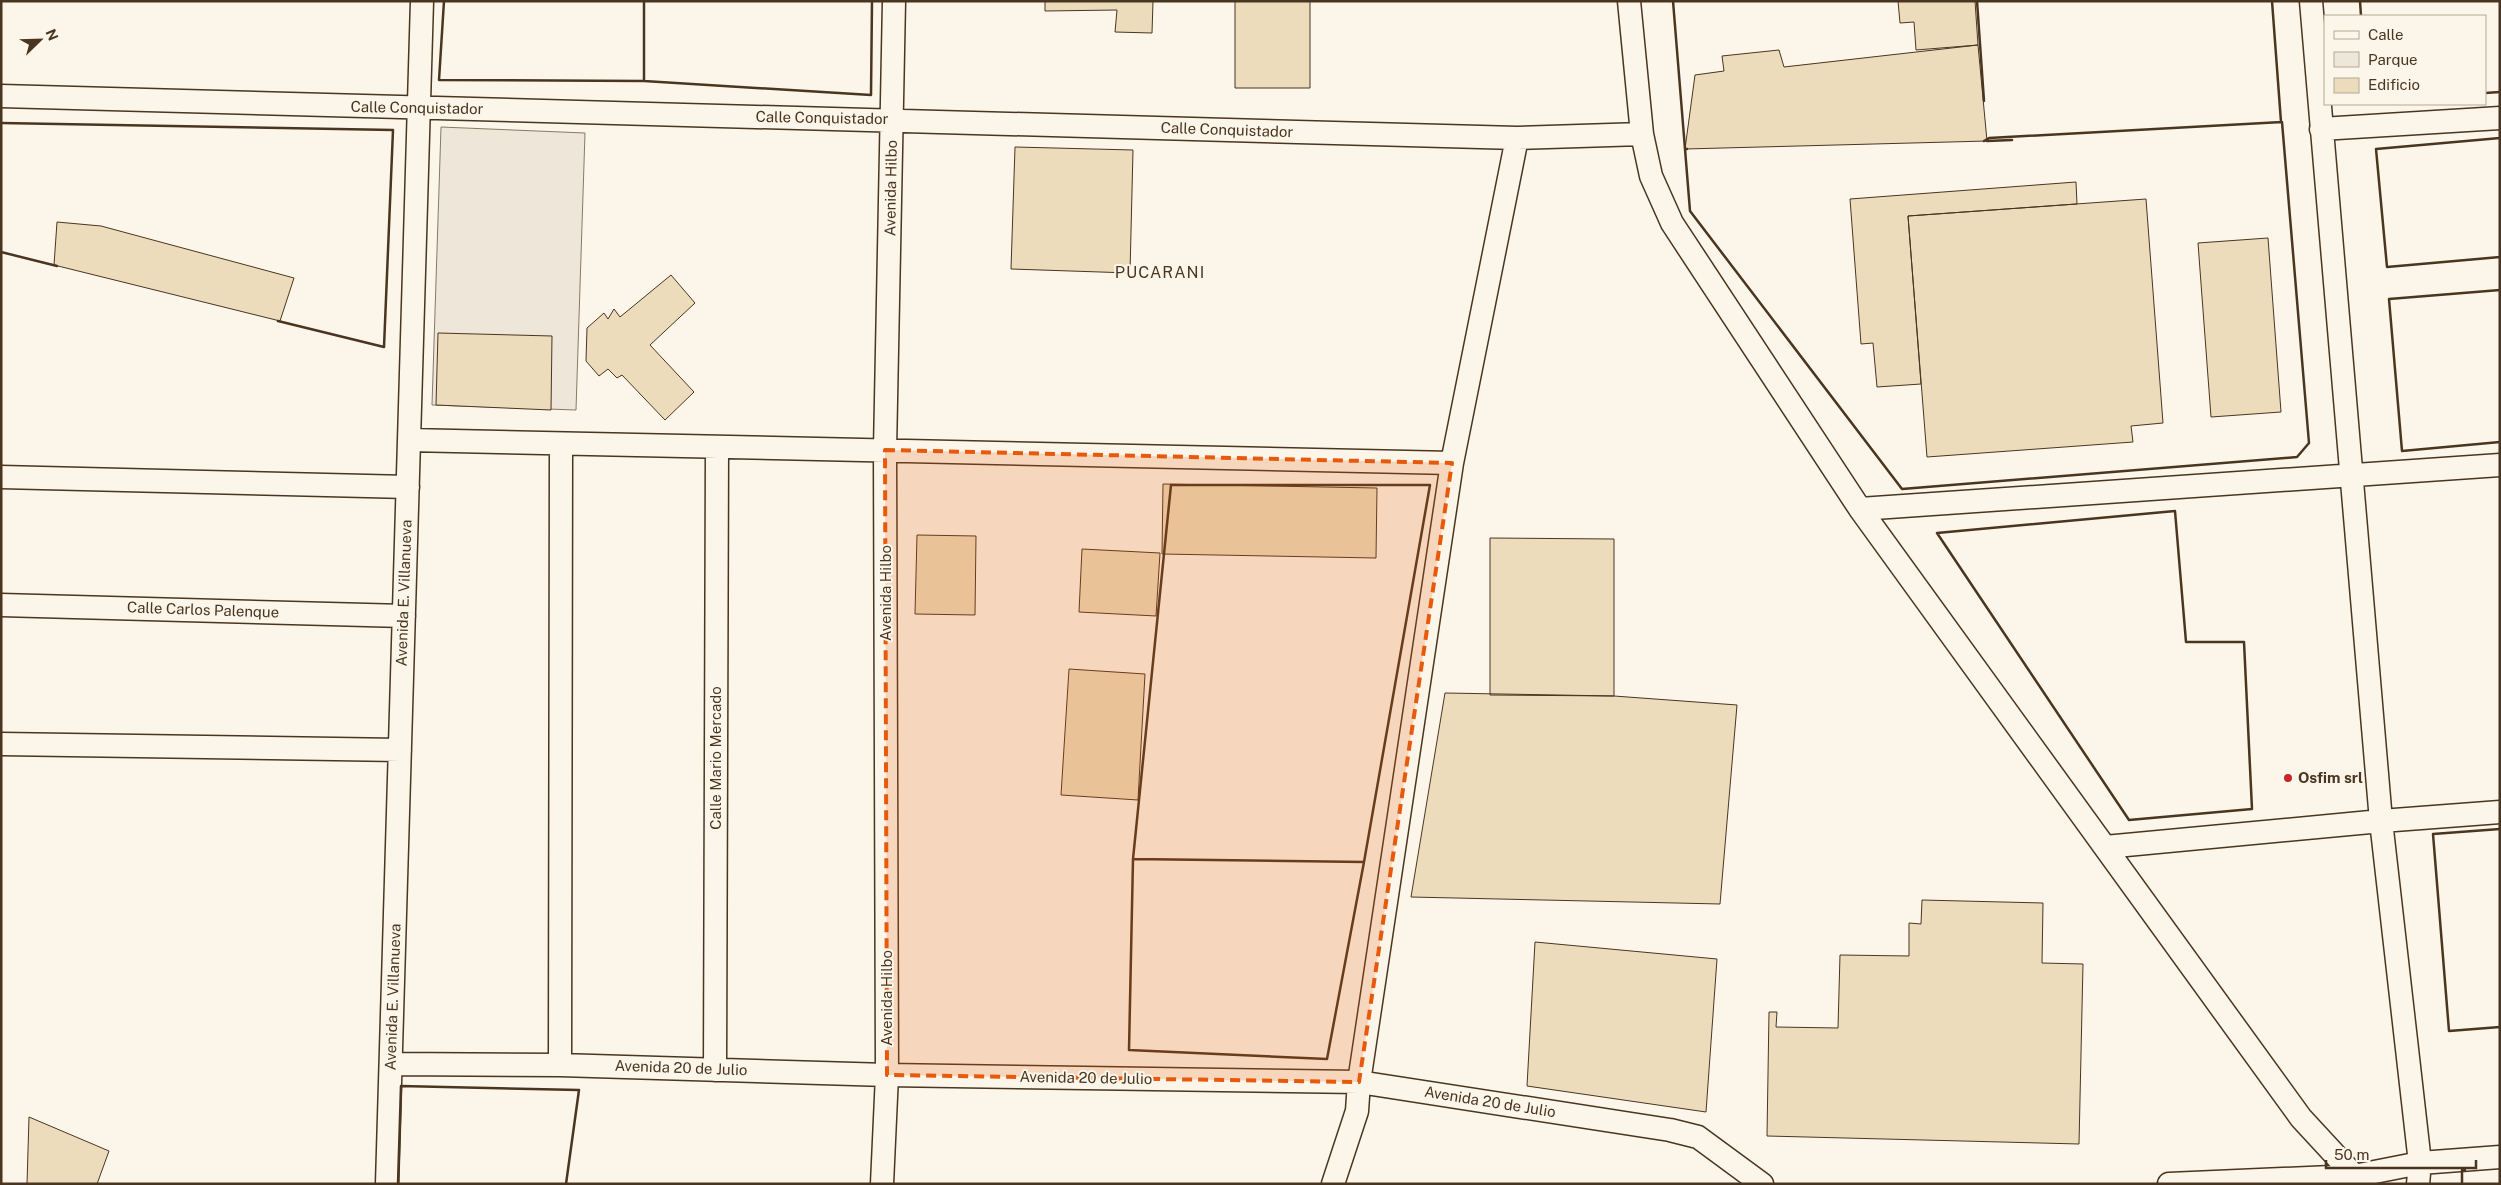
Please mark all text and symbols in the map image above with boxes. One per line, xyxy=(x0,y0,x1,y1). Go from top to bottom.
north arrow xyxy=(15,15,65,65)
legend xyxy=(2324,15,2486,105)
text: Calle xyxy=(2368,26,2404,43)
text: N xyxy=(42,27,61,43)
text: Parque xyxy=(2368,51,2418,68)
text: Edificio xyxy=(2368,76,2420,93)
street label: Calle Conquistador xyxy=(350,98,484,117)
street label: Calle Conquistador xyxy=(755,108,889,127)
street label: Calle Conquistador xyxy=(1160,119,1294,140)
street label: Avenida Hilbo xyxy=(881,140,900,236)
district label: PUCARANI xyxy=(1115,263,1205,282)
street label: Avenida E. Villanueva xyxy=(392,519,415,667)
street label: Avenida Hilbo xyxy=(877,545,894,641)
street label: Calle Carlos Palenque xyxy=(127,598,279,621)
street label: Calle Mario Mercado xyxy=(707,686,724,830)
place label: Osfim srl xyxy=(2298,769,2363,786)
marker: Osfim srl xyxy=(2282,772,2294,784)
street label: Avenida E. Villanueva xyxy=(381,923,404,1071)
street label: Avenida Hilbo xyxy=(878,950,895,1046)
street label: Avenida 20 de Julio xyxy=(614,1057,748,1078)
street label: Avenida 20 de Julio xyxy=(1019,1068,1153,1087)
street label: Avenida 20 de Julio xyxy=(1423,1083,1557,1120)
scale bar xyxy=(2326,1138,2476,1170)
text: 50 m xyxy=(2334,1146,2369,1163)

